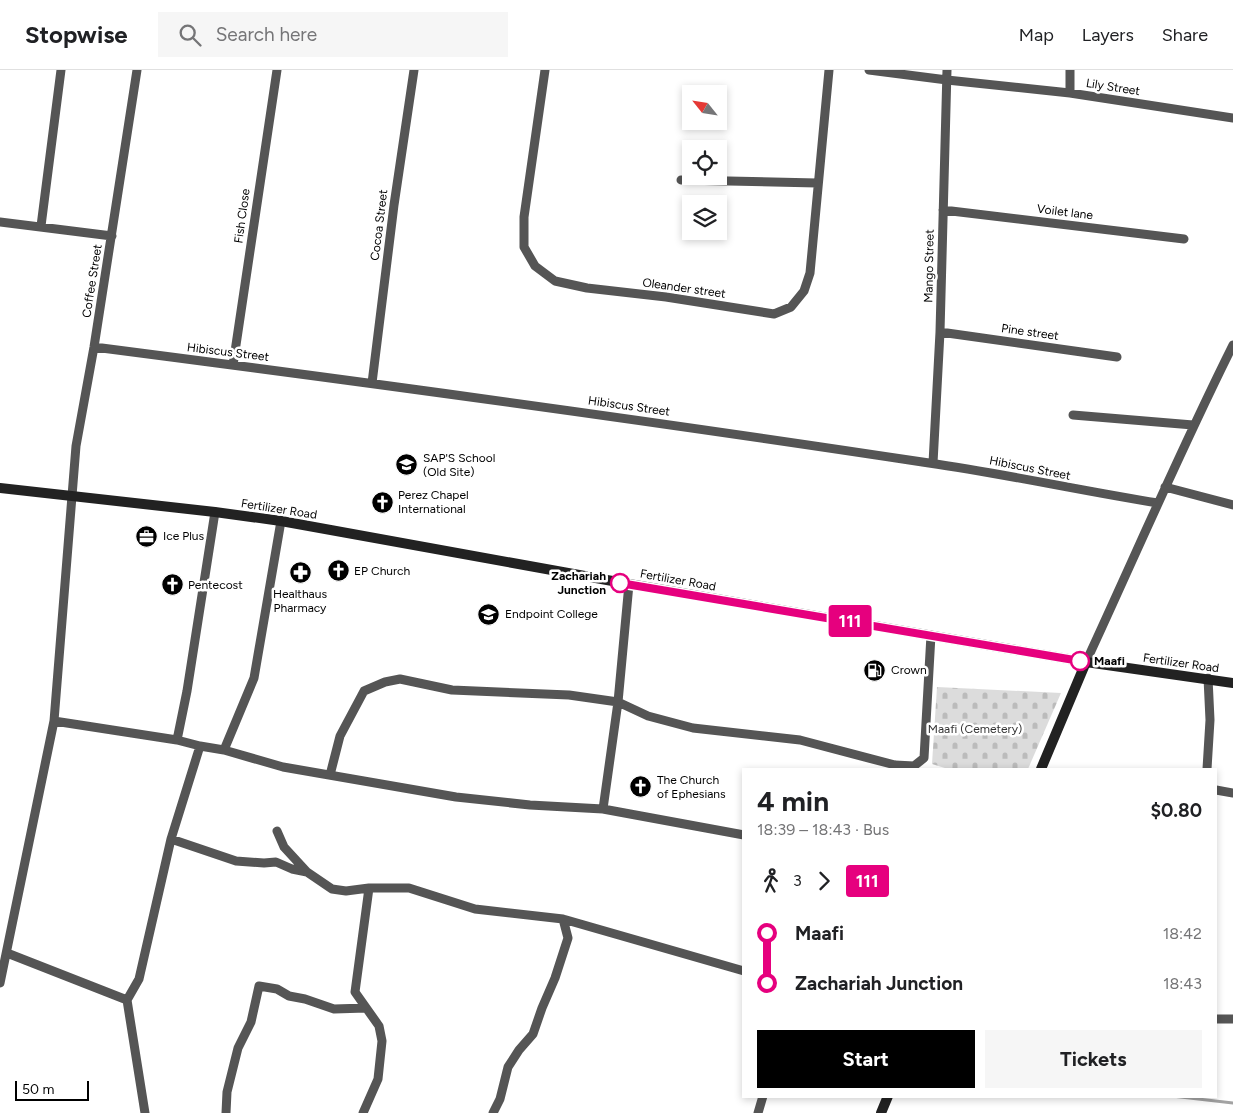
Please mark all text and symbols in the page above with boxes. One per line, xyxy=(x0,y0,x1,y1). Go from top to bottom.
search box xyxy=(158,12,508,57)
text: Stopwise xyxy=(25,20,128,49)
icon: search xyxy=(176,21,204,49)
text: Search here xyxy=(216,23,317,46)
text: Map xyxy=(1019,24,1054,46)
text: Layers xyxy=(1082,24,1134,46)
text: Share xyxy=(1162,24,1208,46)
street label: Lily Street xyxy=(1085,76,1141,98)
north arrow xyxy=(682,85,728,130)
map controls xyxy=(682,85,727,240)
button: locate xyxy=(682,140,727,185)
street label: Fish Close xyxy=(231,187,253,244)
street label: Cocoa Street xyxy=(368,188,390,261)
button: layers xyxy=(682,195,727,240)
street label: Voilet lane xyxy=(1036,202,1094,222)
street label: Mango Street xyxy=(921,229,937,303)
street label: Coffee Street xyxy=(79,243,105,319)
street label: Oleander street xyxy=(642,275,727,301)
street label: Pine street xyxy=(1000,321,1060,343)
street label: Hibiscus Street xyxy=(186,340,270,364)
street label: Hibiscus Street xyxy=(587,393,671,419)
place label: SAP'S School (Old Site) xyxy=(423,451,495,479)
school or university icon: SAP'S School (Old Site) xyxy=(395,453,419,477)
street label: Hibiscus Street xyxy=(988,453,1072,483)
place label: Perez Chapel International xyxy=(398,488,469,516)
church icon: Perez Chapel International xyxy=(370,490,394,514)
street label: Fertilizer Road xyxy=(240,496,318,522)
office icon: Ice Plus xyxy=(135,524,159,548)
place label: Ice Plus xyxy=(163,529,205,543)
church icon: EP Church xyxy=(326,559,350,583)
pharmacy icon: Healthaus Pharmacy xyxy=(288,561,312,585)
place label: EP Church xyxy=(354,564,411,578)
street label: Fertilizer Road xyxy=(639,566,717,594)
place label: Zachariah Junction xyxy=(551,569,606,597)
church icon: Pentecost xyxy=(160,573,184,597)
marker: Zachariah Junction xyxy=(610,573,630,593)
place label: Pentecost xyxy=(188,578,243,592)
place label: Healthaus Pharmacy xyxy=(273,587,327,615)
school or university icon: Endpoint College xyxy=(477,602,501,626)
line badge: 111 xyxy=(821,605,879,637)
place label: Endpoint College xyxy=(505,607,598,621)
text: 111 xyxy=(839,610,861,632)
marker: Maafi xyxy=(1070,651,1090,671)
street label: Fertilizer Road xyxy=(1142,651,1220,675)
place label: Maafi xyxy=(1094,654,1125,668)
fuel station icon: Crown xyxy=(863,658,887,682)
place label: Crown xyxy=(891,663,927,677)
park label: Maafi (Cemetery) xyxy=(928,722,1022,736)
place label: The Church of Ephesians xyxy=(657,773,726,801)
church icon: The Church of Ephesians xyxy=(629,775,653,799)
text: 4 min xyxy=(757,784,829,818)
text: $0.80 xyxy=(1151,799,1202,822)
text: 18:39 – 18:43 · Bus xyxy=(757,820,889,839)
icon: walk xyxy=(757,867,785,895)
icon: forward xyxy=(810,867,838,895)
text: 111 xyxy=(856,870,879,892)
text: 3 xyxy=(793,871,802,890)
text: Maafi xyxy=(795,922,844,945)
text: 18:42 xyxy=(1163,924,1202,943)
text: Zachariah Junction xyxy=(795,972,963,995)
text: 18:43 xyxy=(1163,974,1202,993)
button: Start xyxy=(757,1030,975,1088)
button: Tickets xyxy=(985,1030,1202,1088)
scale bar xyxy=(15,1078,89,1101)
text: 50 m xyxy=(22,1081,54,1098)

